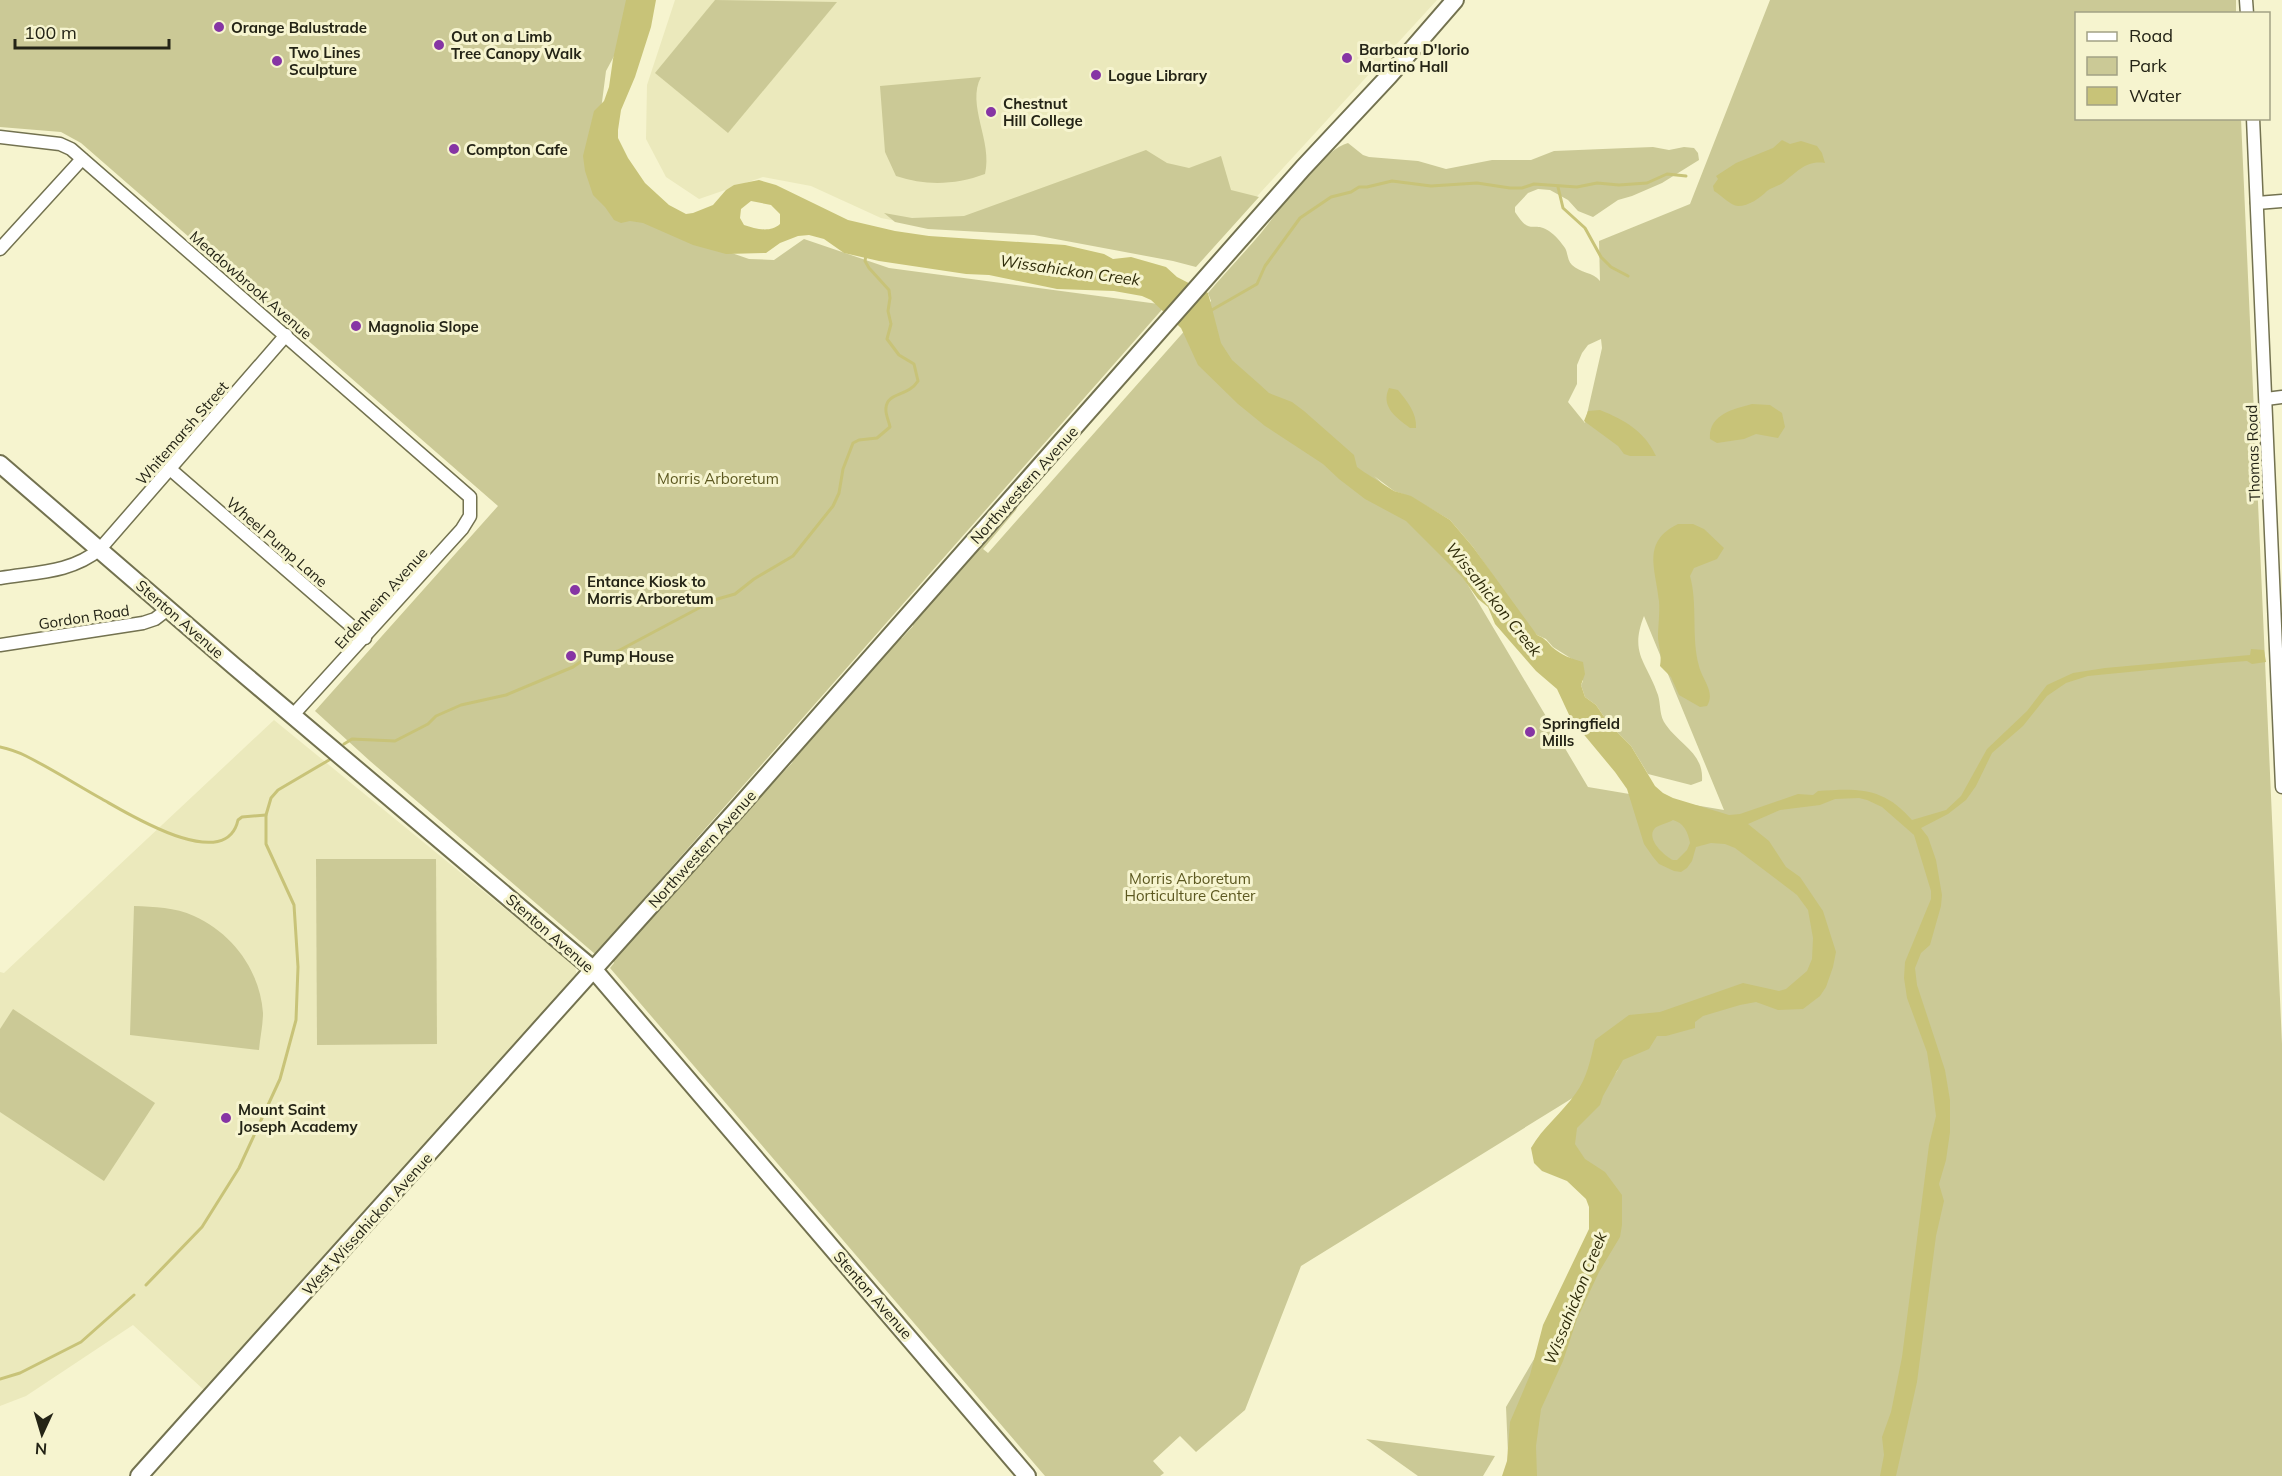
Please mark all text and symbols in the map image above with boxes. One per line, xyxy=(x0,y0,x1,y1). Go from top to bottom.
scale bar xyxy=(15,12,170,50)
legend xyxy=(2075,12,2270,120)
place label: Orange Balustrade xyxy=(231,18,367,37)
marker: Orange Balustrade xyxy=(212,20,226,34)
text: 100 m xyxy=(24,21,77,44)
text: Road xyxy=(2129,24,2173,47)
place label: Out on a Limb Tree Canopy Walk xyxy=(451,27,582,63)
marker: Out on a Limb Tree Canopy Walk xyxy=(432,38,446,52)
place label: Barbara D'Iorio Martino Hall xyxy=(1359,40,1469,76)
place label: Two Lines Sculpture xyxy=(289,43,360,79)
marker: Barbara D'Iorio Martino Hall xyxy=(1340,51,1354,65)
marker: Two Lines Sculpture xyxy=(270,54,284,68)
text: Park xyxy=(2129,54,2168,77)
place label: Logue Library xyxy=(1108,66,1208,85)
marker: Logue Library xyxy=(1089,68,1103,82)
text: Water xyxy=(2129,84,2182,107)
place label: Chestnut Hill College xyxy=(1003,94,1083,130)
marker: Chestnut Hill College xyxy=(984,105,998,119)
place label: Compton Cafe xyxy=(466,140,568,159)
marker: Compton Cafe xyxy=(447,142,461,156)
street label: Meadowbrook Avenue xyxy=(186,227,316,343)
water label: Wissahickon Creek xyxy=(999,250,1142,290)
place label: Magnolia Slope xyxy=(368,317,479,336)
marker: Magnolia Slope xyxy=(349,319,363,333)
street label: Whitemarsh Street xyxy=(132,377,232,489)
street label: Thomas Road xyxy=(2242,404,2264,502)
street label: Northwestern Avenue xyxy=(966,422,1082,548)
park label: Morris Arboretum xyxy=(657,469,779,488)
street label: Wheel Pump Lane xyxy=(223,493,331,591)
water label: Wissahickon Creek xyxy=(1442,538,1547,661)
street label: Erdenheim Avenue xyxy=(330,543,432,653)
place label: Entance Kiosk to Morris Arboretum xyxy=(587,572,714,608)
street label: Stenton Avenue xyxy=(132,576,228,662)
marker: Entance Kiosk to Morris Arboretum xyxy=(568,583,582,597)
street label: Gordon Road xyxy=(37,600,131,634)
place label: Pump House xyxy=(583,647,674,666)
marker: Pump House xyxy=(564,649,578,663)
place label: Springfield Mills xyxy=(1542,714,1620,750)
marker: Springfield Mills xyxy=(1523,725,1537,739)
street label: Northwestern Avenue xyxy=(644,786,760,912)
park label: Morris Arboretum Horticulture Center xyxy=(1124,869,1256,905)
street label: Stenton Avenue xyxy=(502,890,598,976)
place label: Mount Saint Joseph Academy xyxy=(238,1100,358,1136)
marker: Mount Saint Joseph Academy xyxy=(219,1111,233,1125)
street label: West Wissahickon Avenue xyxy=(298,1149,436,1299)
water label: Wissahickon Creek xyxy=(1539,1228,1611,1367)
street label: Stenton Avenue xyxy=(830,1247,916,1343)
north arrow xyxy=(12,1404,72,1464)
text: N xyxy=(34,1439,48,1459)

